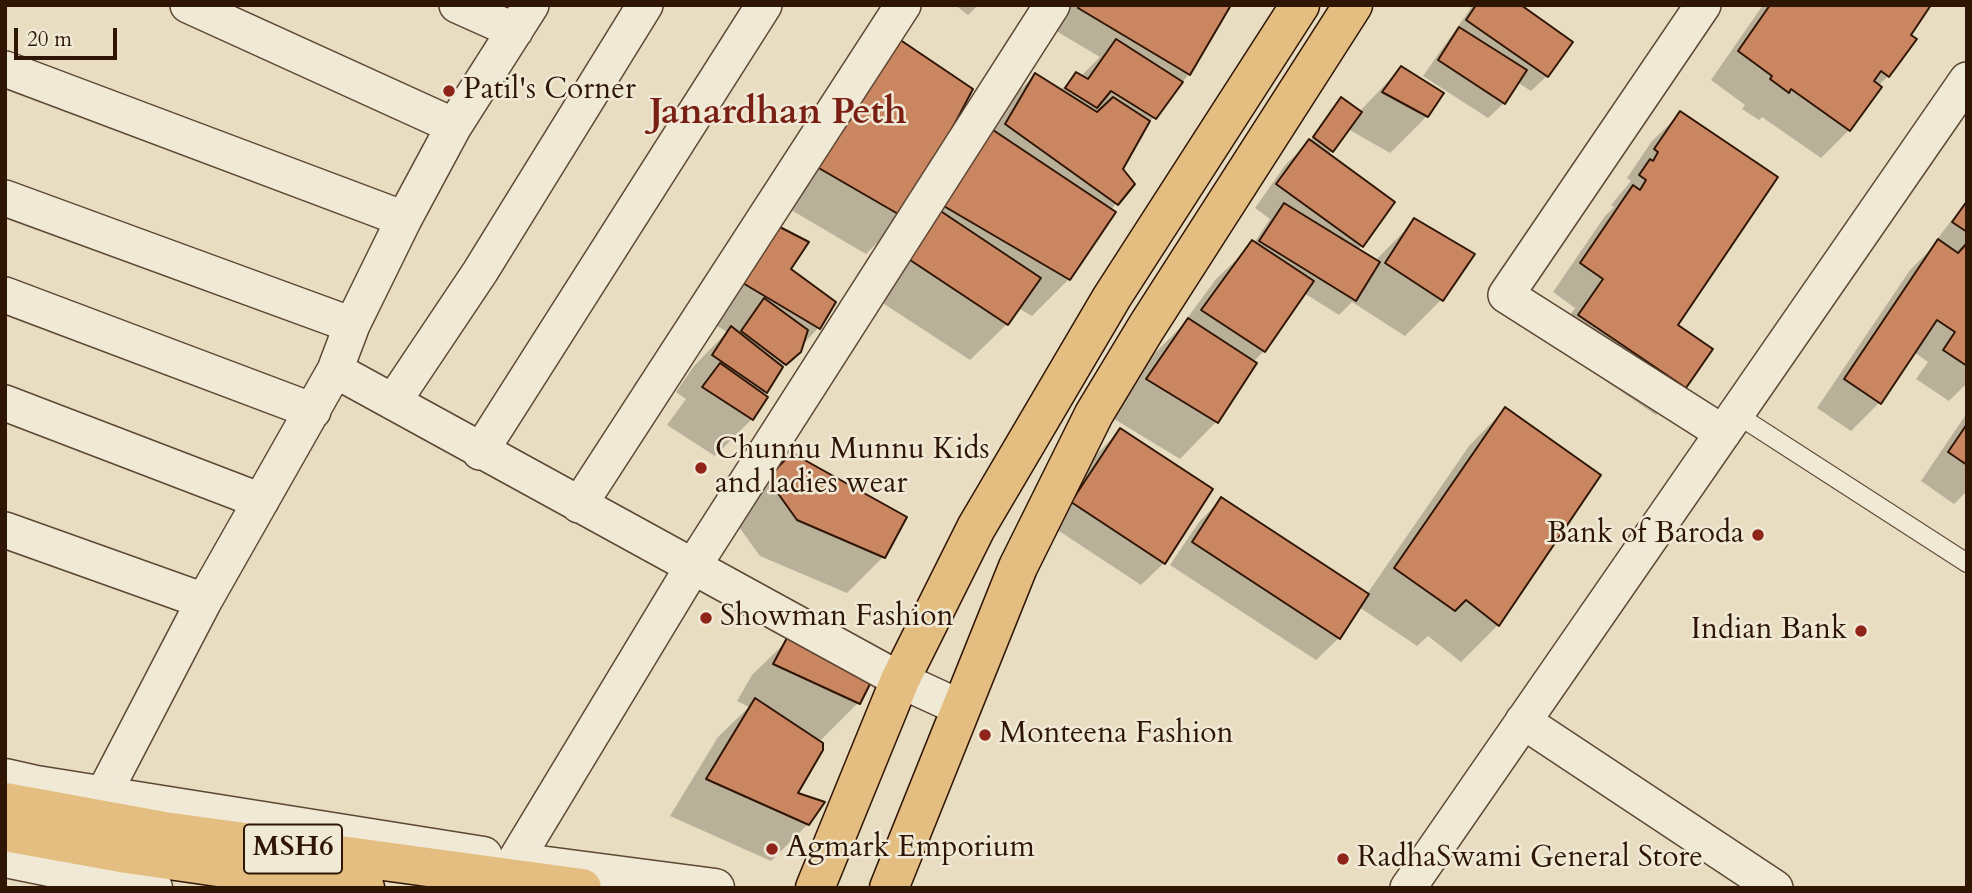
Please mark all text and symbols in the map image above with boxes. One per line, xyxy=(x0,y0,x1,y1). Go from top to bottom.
scale bar xyxy=(18,14,121,58)
text: 20 m xyxy=(27,25,72,54)
place label: Patil's Corner xyxy=(463,73,636,109)
marker: Patil's Corner xyxy=(441,83,457,99)
district label: Janardhan Peth xyxy=(649,92,907,136)
place label: Chunnu Munnu Kids and ladies wear xyxy=(715,433,990,504)
marker: Chunnu Munnu Kids and ladies wear xyxy=(693,460,709,476)
place label: Bank of Baroda xyxy=(1547,517,1744,553)
marker: Bank of Baroda xyxy=(1750,527,1766,543)
place label: Showman Fashion xyxy=(720,600,953,636)
marker: Showman Fashion xyxy=(698,610,714,626)
place label: Indian Bank xyxy=(1691,613,1847,649)
marker: Indian Bank xyxy=(1853,623,1869,639)
place label: Monteena Fashion xyxy=(999,717,1234,753)
marker: Monteena Fashion xyxy=(977,727,993,743)
road number: MSH6 xyxy=(244,824,342,874)
place label: Agmark Emporium xyxy=(786,831,1035,867)
marker: Agmark Emporium xyxy=(764,841,780,857)
place label: RadhaSwami General Store xyxy=(1357,841,1703,877)
marker: RadhaSwami General Store xyxy=(1335,851,1351,867)

